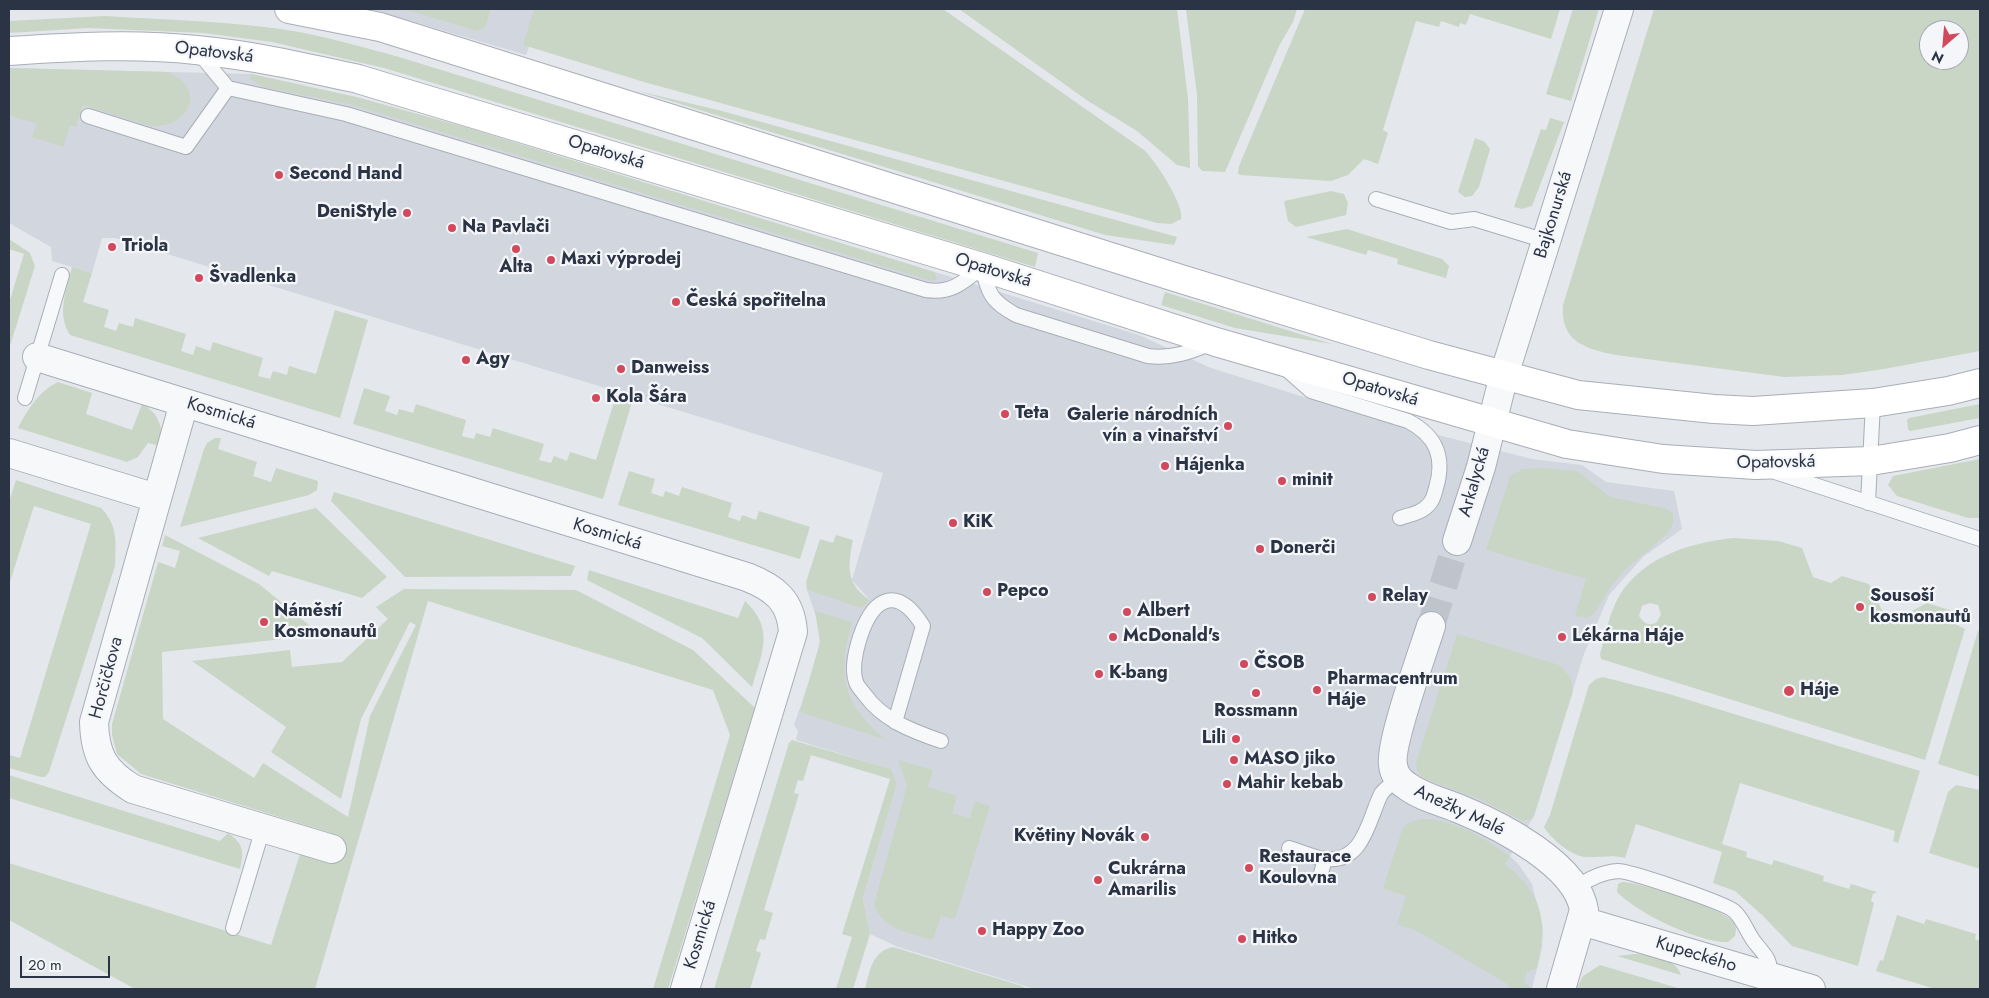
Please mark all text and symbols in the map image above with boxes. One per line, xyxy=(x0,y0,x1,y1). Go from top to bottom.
north arrow xyxy=(1919,20,1969,70)
street label: Opatovská xyxy=(174,37,254,69)
text: N xyxy=(1928,46,1947,69)
street label: Opatovská xyxy=(565,131,647,175)
place label: Second Hand xyxy=(289,164,402,186)
marker: Second Hand xyxy=(273,169,285,181)
street label: Bajkonurská xyxy=(1531,169,1577,261)
place label: DeniStyle xyxy=(317,202,397,224)
marker: DeniStyle xyxy=(401,207,413,219)
place label: Na Pavlači xyxy=(462,217,550,239)
marker: Na Pavlači xyxy=(446,222,458,234)
place label: Triola xyxy=(122,236,168,258)
marker: Triola xyxy=(106,241,118,253)
marker: Alta xyxy=(510,243,522,255)
place label: Maxi výprodej xyxy=(561,249,681,271)
street label: Opatovská xyxy=(952,249,1034,293)
marker: Maxi výprodej xyxy=(545,254,557,266)
place label: Alta xyxy=(499,257,533,279)
place label: Švadlenka xyxy=(209,267,296,289)
marker: Švadlenka xyxy=(193,272,205,284)
place label: Česká spořitelna xyxy=(686,291,826,313)
marker: Česká spořitelna xyxy=(670,296,682,308)
place label: Agy xyxy=(476,349,510,371)
marker: Agy xyxy=(460,354,472,366)
place label: Danweiss xyxy=(631,358,709,380)
marker: Danweiss xyxy=(615,363,627,375)
street label: Opatovská xyxy=(1339,368,1421,412)
place label: Kola Šára xyxy=(606,387,687,409)
marker: Kola Šára xyxy=(590,392,602,404)
street label: Kosmická xyxy=(184,393,258,435)
place label: Teta xyxy=(1015,403,1049,425)
place label: Galerie národních vín a vinařství xyxy=(1067,405,1218,448)
marker: Teta xyxy=(999,408,1011,420)
marker: Galerie národních vín a vinařství xyxy=(1222,420,1234,432)
street label: Arkalycká xyxy=(1455,445,1495,519)
street label: Opatovská xyxy=(1736,452,1816,474)
place label: Hájenka xyxy=(1175,455,1245,477)
marker: Hájenka xyxy=(1159,460,1171,472)
place label: minit xyxy=(1292,470,1333,492)
marker: minit xyxy=(1276,475,1288,487)
place label: KiK xyxy=(963,512,993,534)
street label: Kosmická xyxy=(570,514,644,556)
marker: KiK xyxy=(947,517,959,529)
place label: Donerči xyxy=(1270,538,1335,560)
marker: Donerči xyxy=(1254,543,1266,555)
place label: Pepco xyxy=(997,581,1049,603)
marker: Pepco xyxy=(981,586,993,598)
place label: Relay xyxy=(1382,586,1428,608)
place label: Sousoší kosmonautů xyxy=(1870,586,1971,628)
marker: Relay xyxy=(1366,591,1378,603)
place label: Náměstí Kosmonautů xyxy=(274,601,377,644)
place label: Albert xyxy=(1137,601,1190,623)
marker: Sousoší kosmonautů xyxy=(1854,601,1866,613)
marker: Albert xyxy=(1121,606,1133,618)
marker: Náměstí Kosmonautů xyxy=(258,616,270,628)
place label: McDonald's xyxy=(1123,626,1220,648)
place label: Lékárna Háje xyxy=(1572,626,1684,648)
marker: McDonald's xyxy=(1107,631,1119,643)
marker: Lékárna Háje xyxy=(1556,631,1568,643)
street label: Horčičkova xyxy=(86,635,128,721)
place label: ČSOB xyxy=(1254,653,1305,675)
marker: ČSOB xyxy=(1238,658,1250,670)
place label: K-bang xyxy=(1109,663,1168,685)
marker: K-bang xyxy=(1093,668,1105,680)
place label: Pharmacentrum Háje xyxy=(1327,669,1458,712)
place label: Háje xyxy=(1800,680,1839,702)
marker: Pharmacentrum Háje xyxy=(1311,684,1323,696)
marker: Háje xyxy=(1782,684,1796,698)
marker: Rossmann xyxy=(1250,687,1262,699)
place label: Rossmann xyxy=(1214,701,1298,723)
place label: Lili xyxy=(1202,728,1226,750)
marker: Lili xyxy=(1230,733,1242,745)
place label: MASO jiko xyxy=(1244,749,1335,771)
marker: MASO jiko xyxy=(1228,754,1240,766)
place label: Mahir kebab xyxy=(1237,773,1343,795)
marker: Mahir kebab xyxy=(1221,778,1233,790)
street label: Anežky Malé xyxy=(1410,781,1508,841)
place label: Květiny Novák xyxy=(1014,826,1135,848)
marker: Květiny Novák xyxy=(1139,831,1151,843)
place label: Restaurace Koulovna xyxy=(1259,847,1351,890)
place label: Cukrárna Amarilis xyxy=(1108,859,1186,902)
marker: Restaurace Koulovna xyxy=(1243,862,1255,874)
marker: Cukrárna Amarilis xyxy=(1092,874,1104,886)
street label: Kosmická xyxy=(680,898,722,972)
place label: Happy Zoo xyxy=(992,920,1084,942)
marker: Happy Zoo xyxy=(976,925,988,937)
place label: Hitko xyxy=(1252,928,1298,950)
street label: Kupeckého xyxy=(1653,932,1739,978)
marker: Hitko xyxy=(1236,933,1248,945)
scale bar xyxy=(22,946,112,978)
text: 20 m xyxy=(28,954,62,976)

